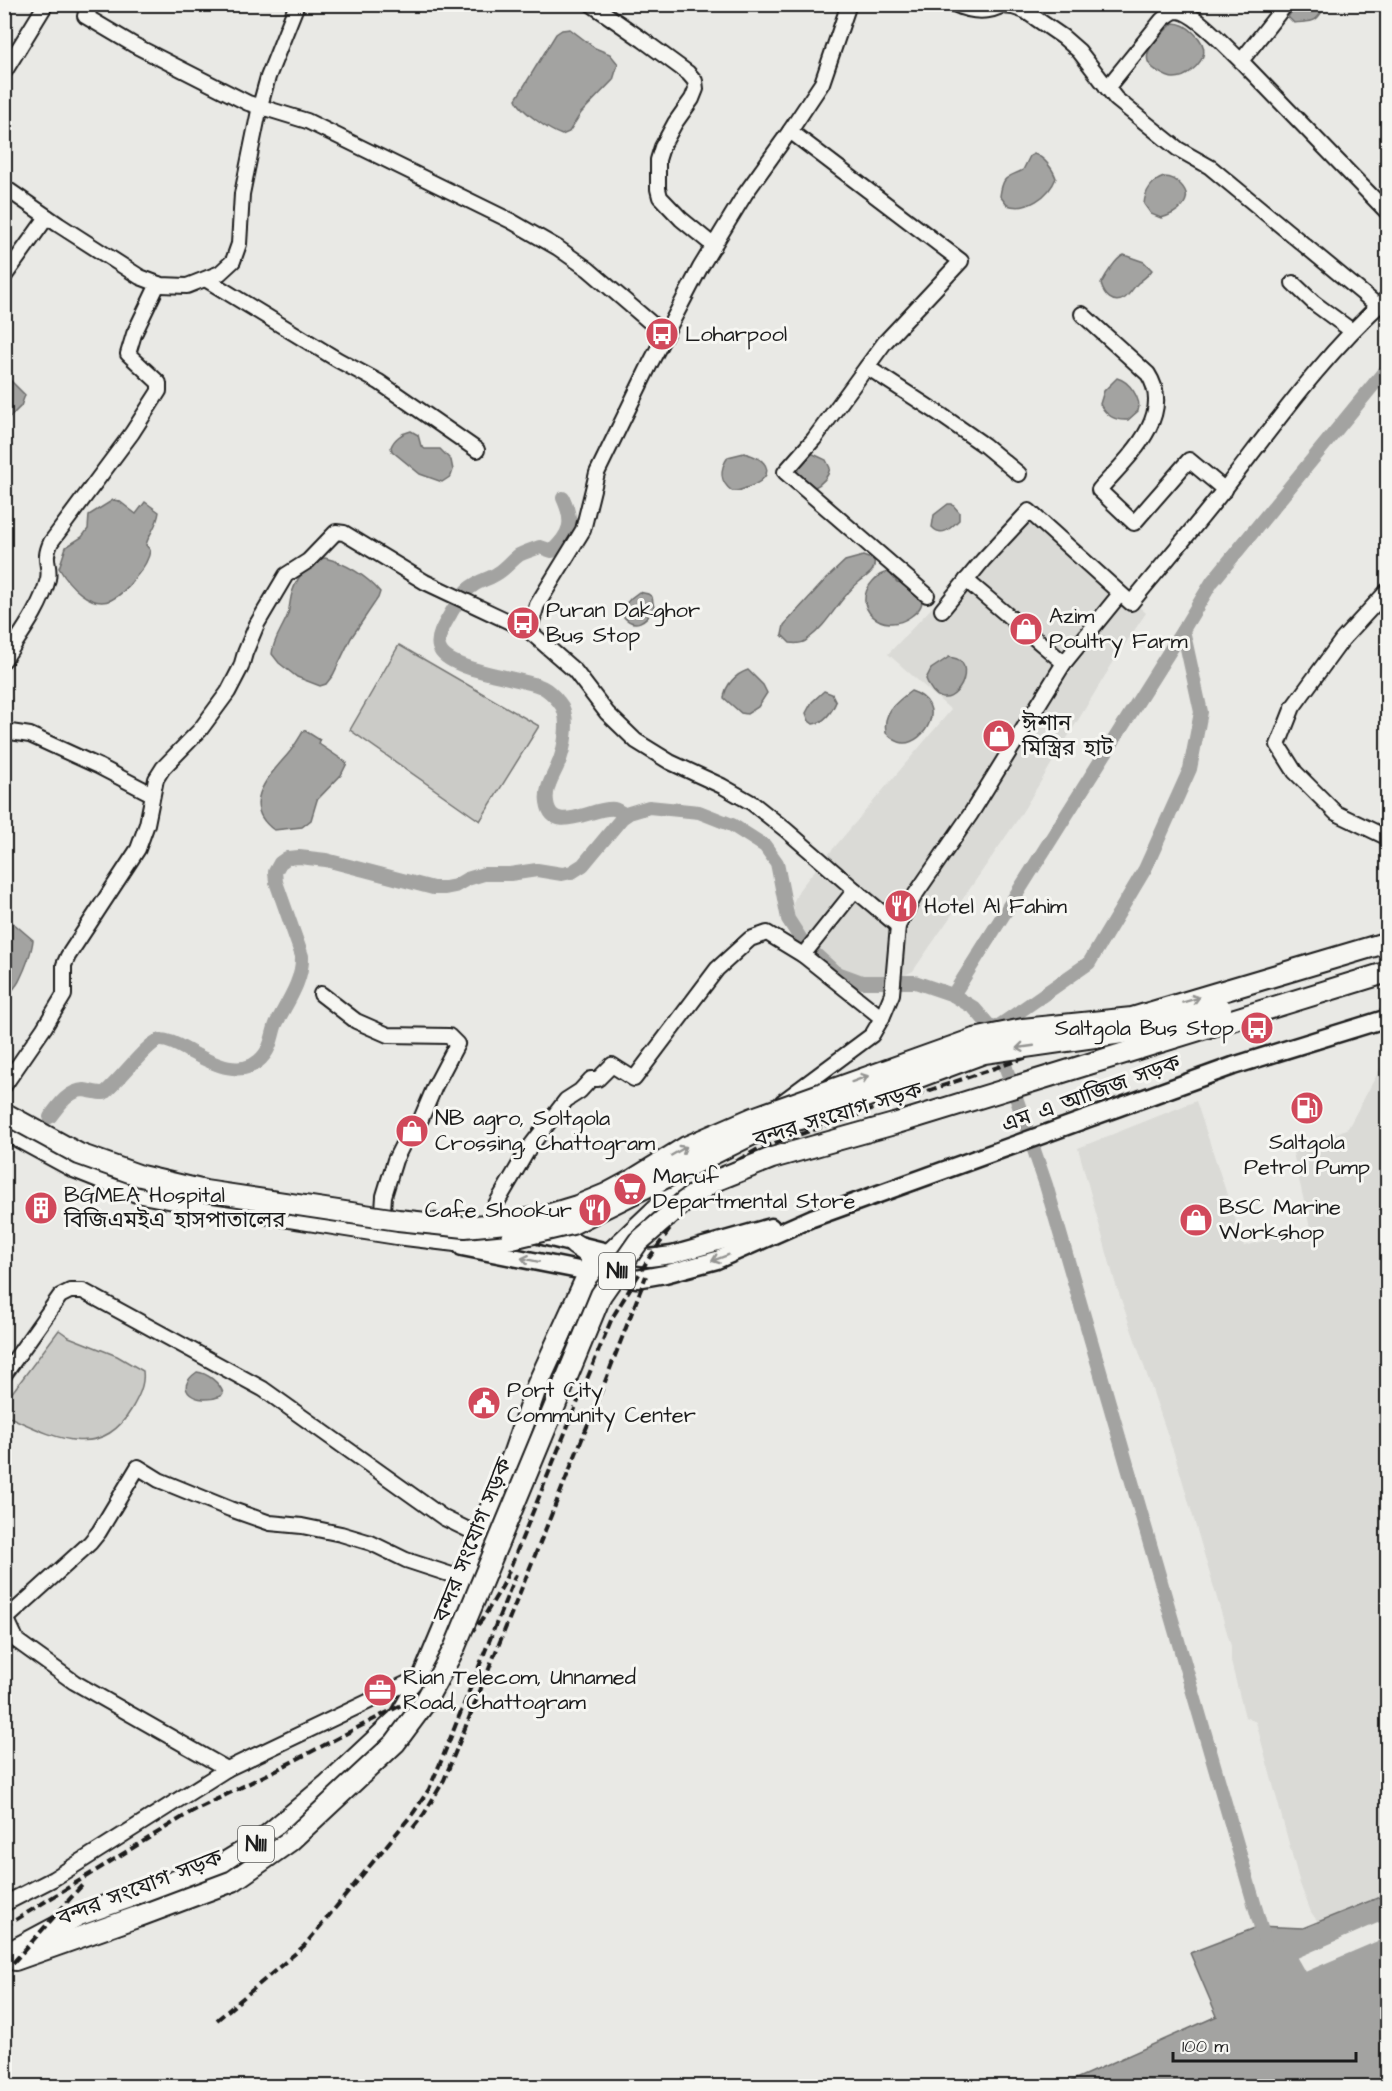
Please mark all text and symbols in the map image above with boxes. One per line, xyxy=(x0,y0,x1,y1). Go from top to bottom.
bus stop icon: Loharpool xyxy=(644,316,680,352)
place label: Loharpool xyxy=(685,319,787,350)
place label: Puran Dakghor Bus Stop xyxy=(546,595,700,651)
place label: Azim Poultry Farm xyxy=(1049,601,1188,658)
bus stop icon: Puran Dakghor Bus Stop xyxy=(505,605,541,641)
shop icon: Azim Poultry Farm xyxy=(1008,611,1044,647)
place label: ঈশান মিস্ত্রির হাট xyxy=(1021,708,1114,764)
shop icon: ঈশান মিস্ত্রির হাট xyxy=(981,718,1017,754)
restaurant icon: Hotel Al Fahim xyxy=(883,888,919,924)
place label: Hotel Al Fahim xyxy=(924,891,1067,922)
one-way arrow xyxy=(1181,994,1200,1005)
bus stop icon: Saltgola Bus Stop xyxy=(1239,1010,1275,1046)
place label: Saltgola Bus Stop xyxy=(1055,1013,1234,1045)
one-way arrow xyxy=(1016,1042,1036,1053)
street label: এম এ আজিজ সড়ক xyxy=(997,1047,1185,1141)
one-way arrow xyxy=(850,1073,869,1084)
street label: বন্দর সংযোগ সড়ক xyxy=(749,1075,926,1156)
fuel station icon: Saltgola Petrol Pump xyxy=(1289,1090,1325,1126)
place label: NB agro, Soltgola Crossing, Chattogram xyxy=(435,1103,655,1160)
shop icon: NB agro, Soltgola Crossing, Chattogram xyxy=(394,1113,430,1149)
place label: Saltgola Petrol Pump xyxy=(1244,1127,1370,1183)
one-way arrow xyxy=(670,1145,687,1157)
place label: Maruf Departmental Store xyxy=(653,1161,856,1217)
supermarket icon: Maruf Departmental Store xyxy=(612,1171,648,1207)
place label: BGMEA Hospital বিজিএমইএ হাসপাতালের xyxy=(63,1180,286,1236)
building icon: BGMEA Hospital বিজিএমইএ হাসপাতালের xyxy=(23,1190,59,1226)
restaurant icon: Cafe Shookur xyxy=(577,1192,613,1228)
place label: BSC Marine Workshop xyxy=(1219,1192,1341,1248)
place label: Cafe Shookur xyxy=(425,1195,572,1226)
shop icon: BSC Marine Workshop xyxy=(1178,1202,1214,1238)
road number: N111 xyxy=(599,1253,635,1289)
one-way arrow xyxy=(520,1254,540,1265)
one-way arrow xyxy=(711,1254,730,1265)
place label: Port City Community Center xyxy=(507,1375,696,1432)
public building icon: Port City Community Center xyxy=(466,1385,502,1421)
street label: বন্দর সংযোগ সড়ক xyxy=(426,1453,520,1628)
place label: Rian Telecom, Unnamed Road, Chattogram xyxy=(403,1662,636,1719)
office icon: Rian Telecom, Unnamed Road, Chattogram xyxy=(362,1672,398,1708)
road number: N111 xyxy=(238,1826,274,1862)
street label: বন্দর সংযোগ সড়ক xyxy=(52,1842,227,1934)
scale bar xyxy=(1173,2025,1356,2063)
text: 100 m xyxy=(1182,2034,1228,2059)

